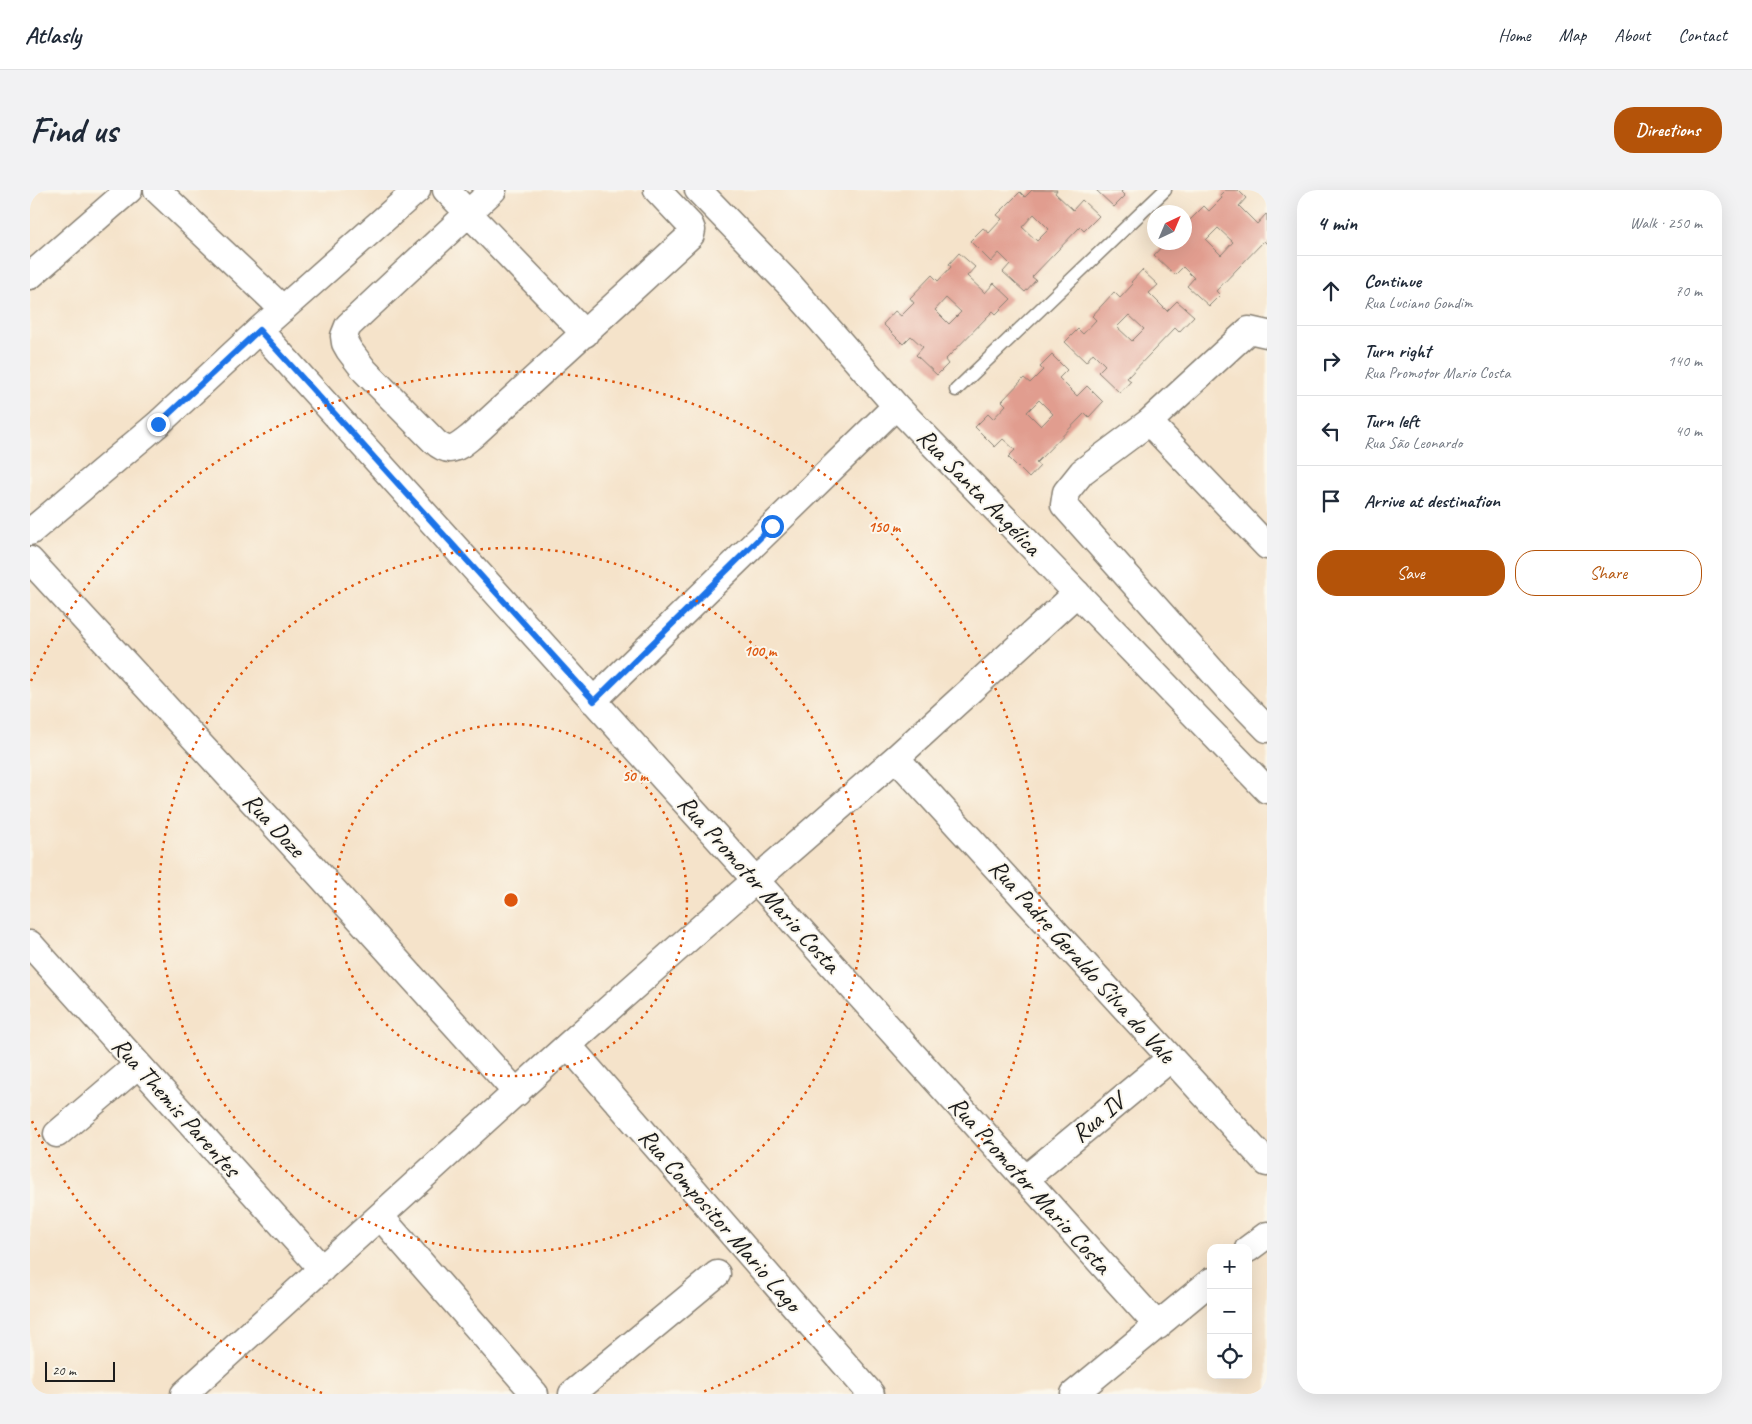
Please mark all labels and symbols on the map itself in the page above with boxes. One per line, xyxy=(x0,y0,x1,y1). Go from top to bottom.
north arrow xyxy=(1147,205,1192,250)
route end xyxy=(147,413,170,436)
street label: Rua Santa Angélica xyxy=(910,421,1049,564)
route start xyxy=(761,515,784,538)
text: 150 m xyxy=(868,518,902,537)
text: 100 m xyxy=(744,642,778,661)
text: 50 m xyxy=(622,767,649,786)
street label: Rua Doze xyxy=(236,786,313,866)
street label: Rua Promotor Mario Costa xyxy=(671,788,849,981)
street label: Rua Padre Geraldo Silva do Vale xyxy=(982,852,1184,1071)
centre of rings xyxy=(502,891,520,909)
street label: Rua Themis Parentes xyxy=(105,1030,249,1185)
street label: Rua IV xyxy=(1065,1083,1135,1150)
street label: Rua Promotor Mario Costa xyxy=(942,1089,1120,1282)
street label: Rua Compositor Mario Lago xyxy=(631,1121,811,1321)
scale bar xyxy=(45,1359,115,1382)

